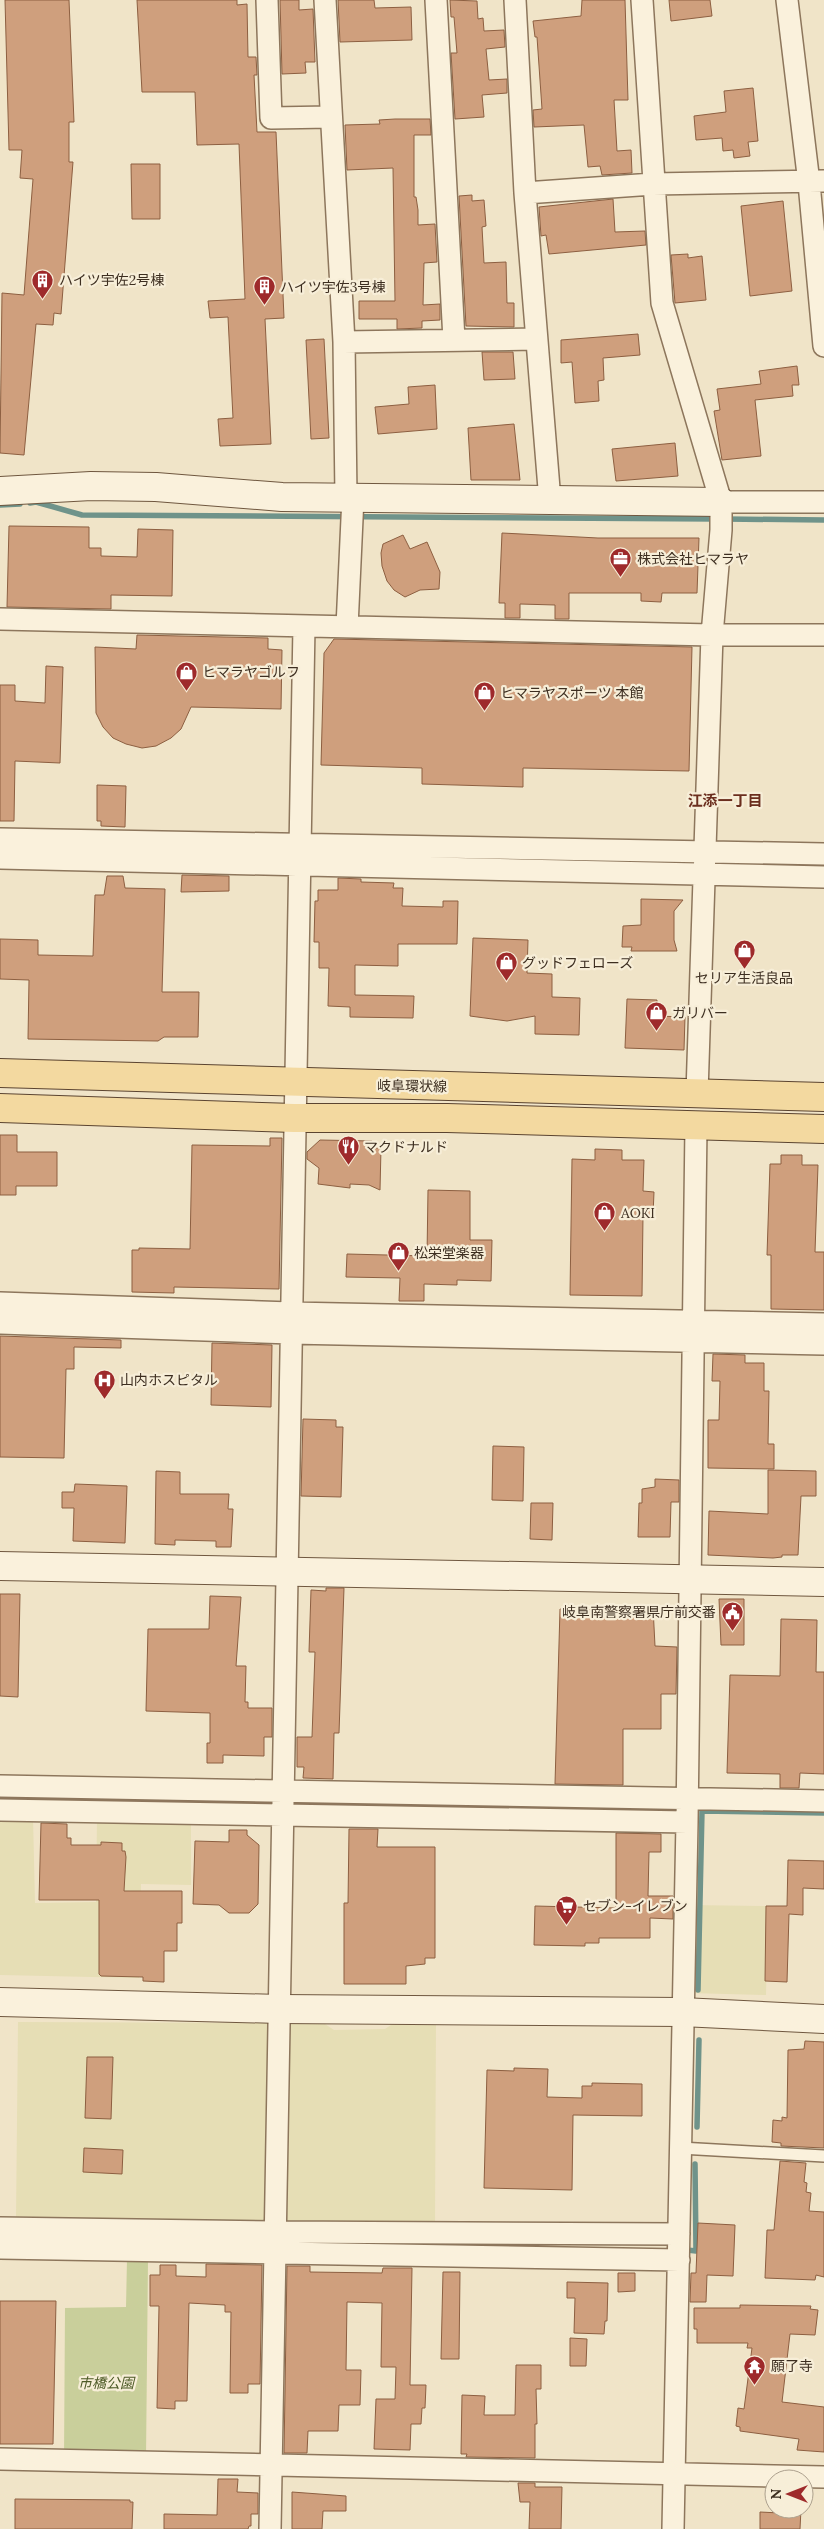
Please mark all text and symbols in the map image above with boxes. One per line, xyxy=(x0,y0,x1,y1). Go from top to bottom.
building icon: ハイツ宇佐2号棟 xyxy=(31,268,55,299)
place label: ハイツ宇佐2号棟 xyxy=(59,271,164,289)
building icon: ハイツ宇佐3号棟 xyxy=(252,275,276,306)
place label: ハイツ宇佐3号棟 xyxy=(280,278,386,296)
office icon: 株式会社ヒマラヤ xyxy=(609,547,633,578)
place label: 株式会社ヒマラヤ xyxy=(637,550,749,568)
shop icon: ヒマラヤゴルフ xyxy=(174,660,198,691)
place label: ヒマラヤゴルフ xyxy=(202,663,300,681)
shop icon: ヒマラヤスポーツ 本館 xyxy=(472,681,496,712)
place label: ヒマラヤスポーツ 本館 xyxy=(500,684,643,702)
district label: 江添一丁目 xyxy=(687,791,763,810)
shop icon: セリア生活良品 xyxy=(732,938,756,969)
shop icon: グッドフェローズ xyxy=(494,951,518,982)
place label: グッドフェローズ xyxy=(522,954,633,972)
place label: セリア生活良品 xyxy=(695,969,793,987)
shop icon: ガリバー xyxy=(644,1001,668,1032)
place label: ガリバー xyxy=(672,1004,728,1022)
street label: 岐阜環状線 xyxy=(377,1076,447,1096)
restaurant icon: マクドナルド xyxy=(336,1135,360,1166)
place label: マクドナルド xyxy=(364,1138,448,1156)
shop icon: AOKI xyxy=(593,1201,617,1232)
place label: AOKI xyxy=(620,1204,655,1222)
shop icon: 松栄堂楽器 xyxy=(386,1241,410,1272)
place label: 松栄堂楽器 xyxy=(414,1244,484,1262)
hospital icon: 山内ホスピタル xyxy=(92,1368,116,1399)
place label: 山内ホスピタル xyxy=(120,1371,218,1389)
public building icon: 岐阜南警察署県庁前交番 xyxy=(720,1600,744,1631)
place label: 岐阜南警察署県庁前交番 xyxy=(562,1603,716,1621)
supermarket icon: セブン-イレブン xyxy=(555,1894,579,1925)
place label: セブン-イレブン xyxy=(583,1897,688,1915)
temple icon: 願了寺 xyxy=(743,2354,767,2385)
place label: 願了寺 xyxy=(771,2357,813,2375)
park label: 市橋公園 xyxy=(78,2374,136,2392)
north arrow xyxy=(764,2469,814,2519)
text: N xyxy=(767,2488,785,2499)

